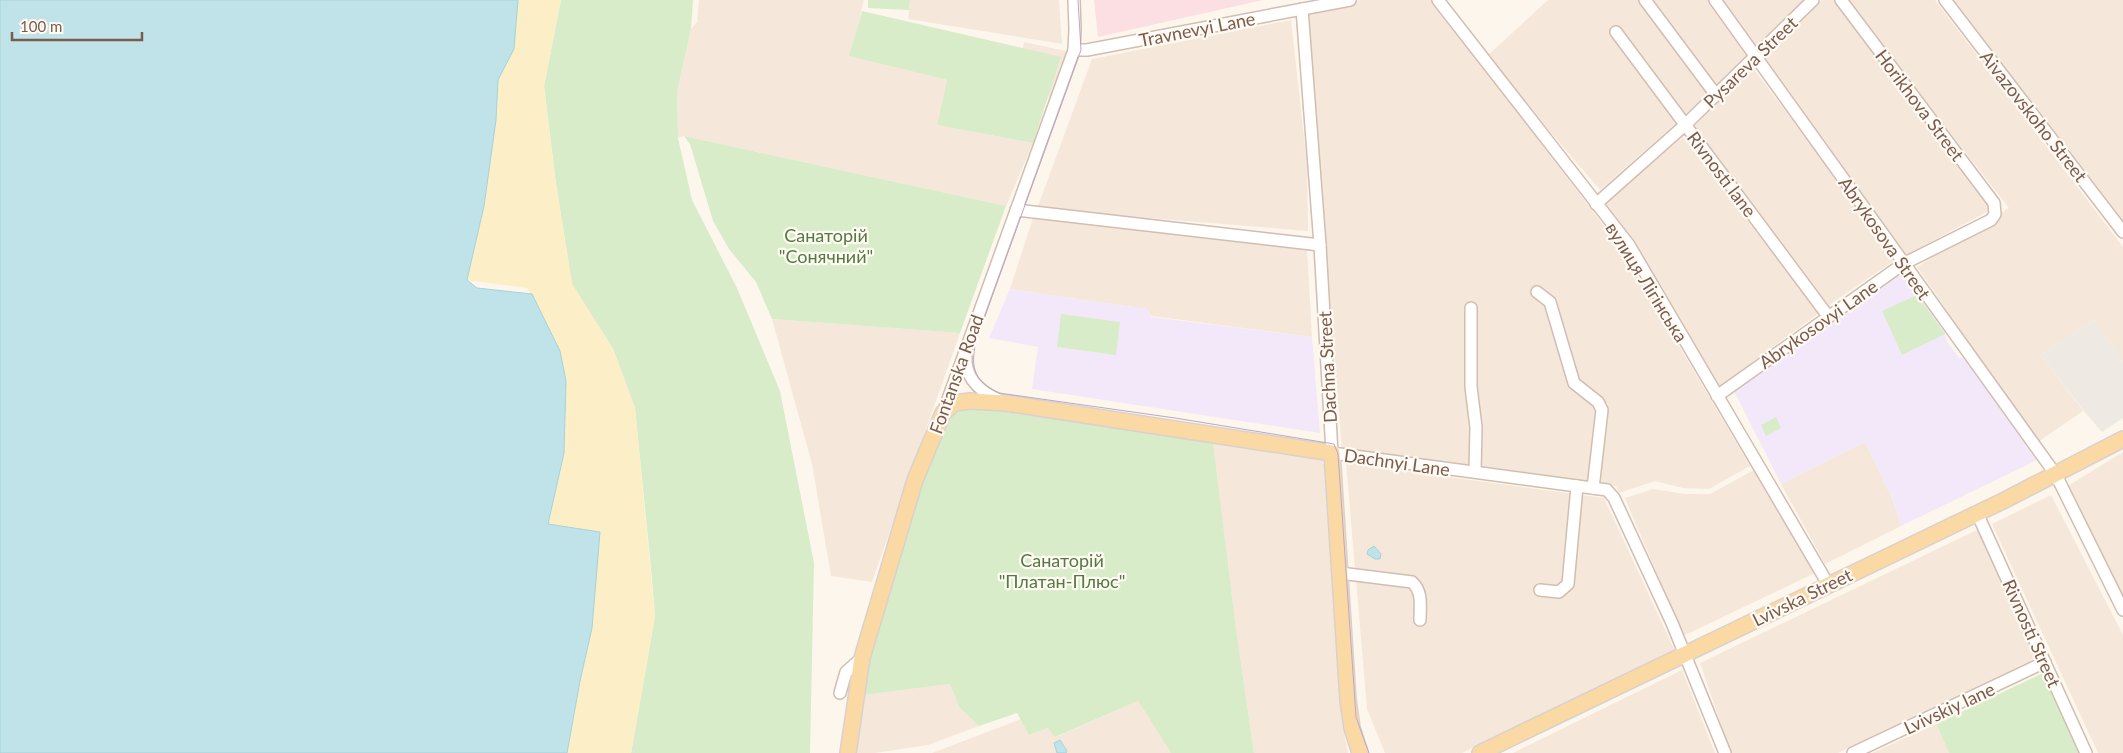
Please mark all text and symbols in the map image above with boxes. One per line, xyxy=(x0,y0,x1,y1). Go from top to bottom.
street label: Travnevyi Lane xyxy=(1137,7,1257,51)
scale bar xyxy=(12,10,142,42)
street label: Pysareva Street xyxy=(1698,11,1802,112)
text: 100 m xyxy=(20,17,62,35)
street label: Horikhova Street xyxy=(1871,45,1969,165)
street label: Aivazovskoho Street xyxy=(1976,46,2092,186)
street label: Rivnosti lane xyxy=(1683,127,1761,221)
street label: Abrykosova Street xyxy=(1834,172,1936,304)
street label: вулиця Лігінська xyxy=(1601,218,1693,346)
park label: Санаторій "Сонячний" xyxy=(779,224,873,267)
street label: Abrykosovyi Lane xyxy=(1754,275,1882,373)
street label: Dachna Street xyxy=(1313,310,1341,424)
street label: Fontanska Road xyxy=(924,311,988,437)
street label: Dachnyi Lane xyxy=(1343,444,1451,480)
park label: Санаторій "Платан-Плюс" xyxy=(999,549,1125,592)
street label: Lvivska Street xyxy=(1749,563,1856,631)
street label: Rivnosti Street xyxy=(1998,576,2066,691)
street label: Lvivskiy lane xyxy=(1900,677,1998,739)

